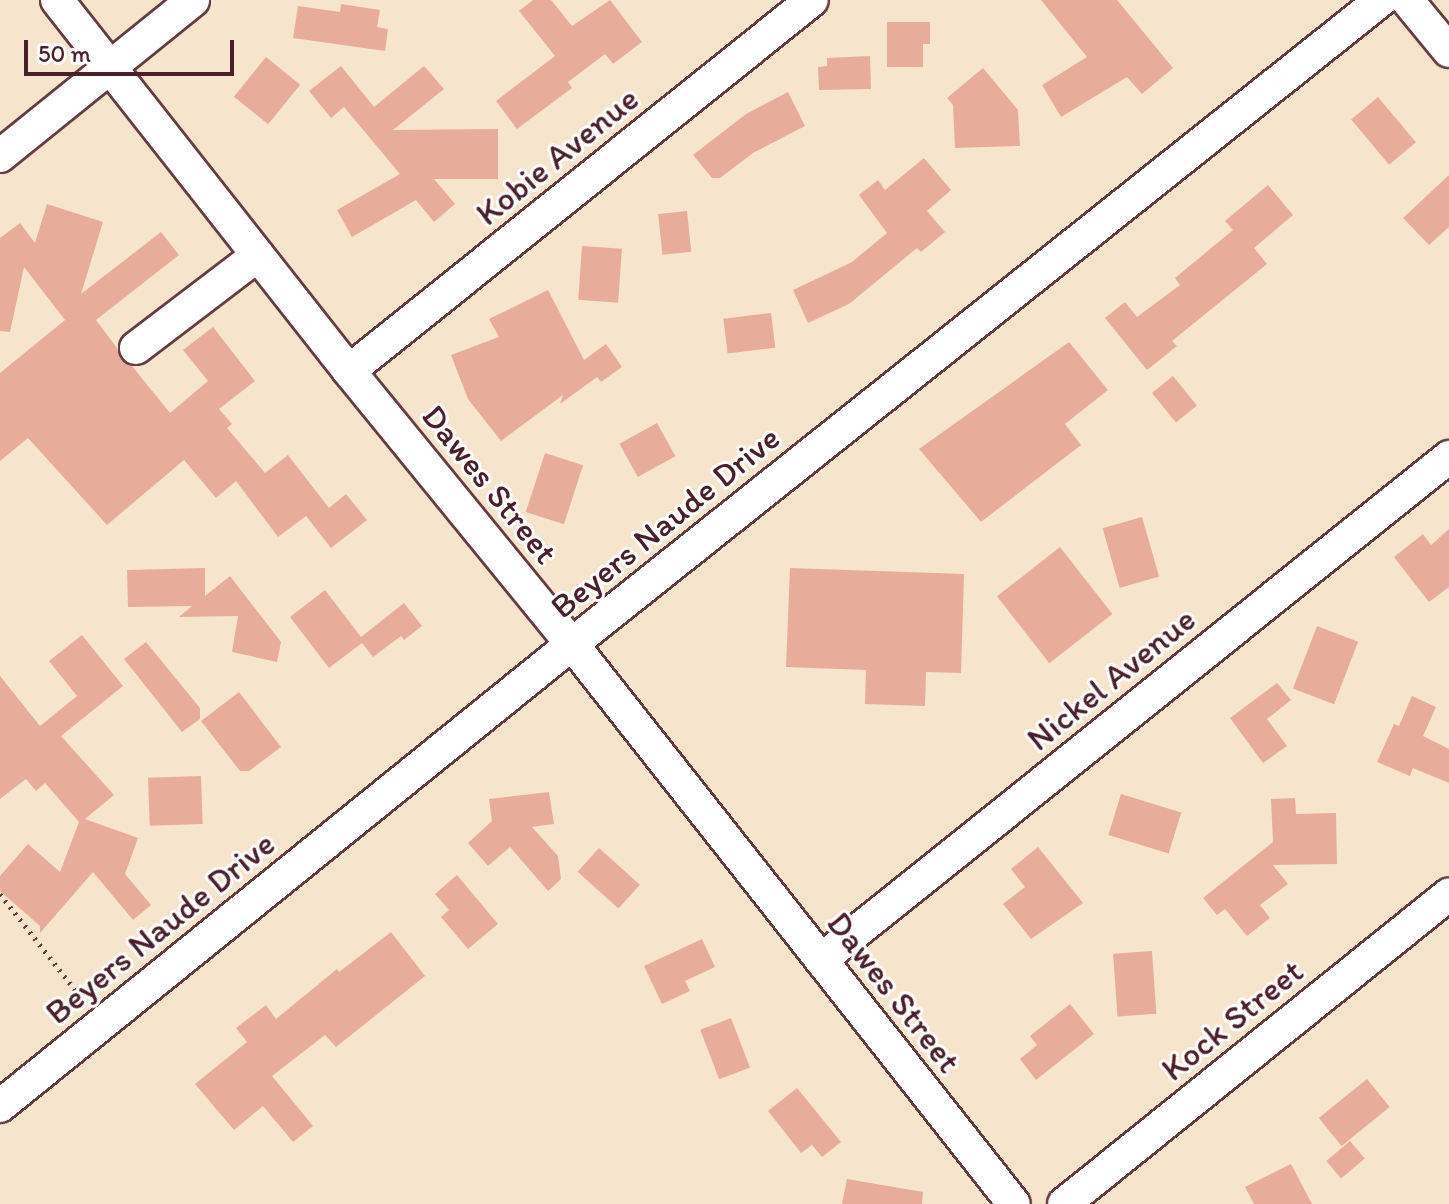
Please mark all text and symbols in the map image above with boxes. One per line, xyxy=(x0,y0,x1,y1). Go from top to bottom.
scale bar xyxy=(28,24,238,74)
text: 50 m xyxy=(38,39,91,68)
street label: Kobie Avenue xyxy=(468,79,646,233)
street label: Dawes Street xyxy=(414,396,566,572)
street label: Beyers Naude Drive xyxy=(542,417,788,627)
street label: Nickel Avenue xyxy=(1019,599,1203,759)
street label: Beyers Naude Drive xyxy=(37,823,283,1033)
street label: Dawes Street xyxy=(819,904,969,1080)
street label: Kock Street xyxy=(1153,951,1311,1089)

